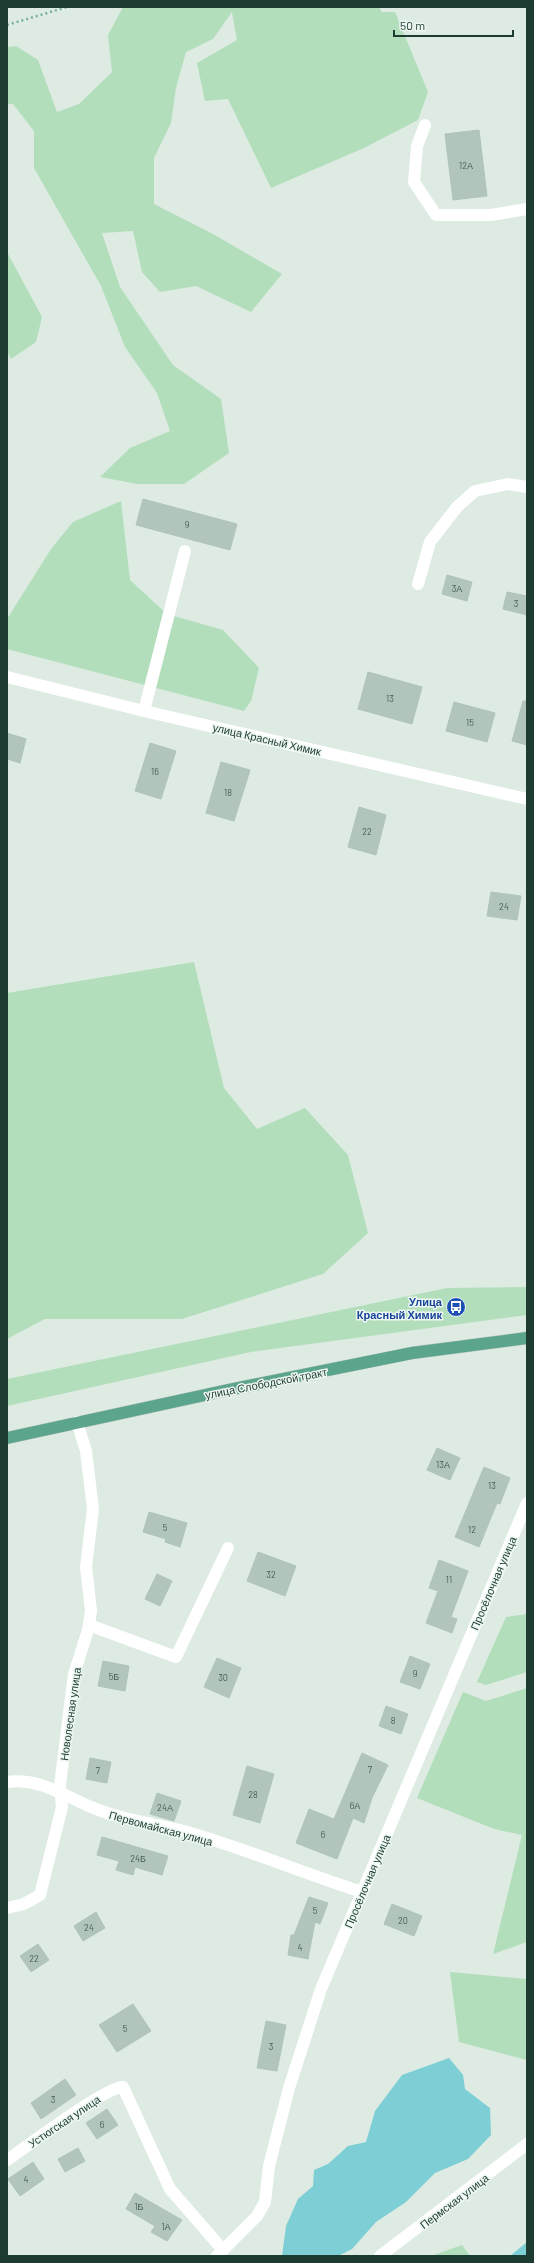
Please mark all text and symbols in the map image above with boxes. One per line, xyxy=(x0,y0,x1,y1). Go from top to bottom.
scale bar xyxy=(394,12,513,38)
text: 50 m xyxy=(400,18,425,32)
house number: 12А xyxy=(459,160,473,171)
house number: 9 xyxy=(185,519,190,530)
house number: 3А xyxy=(452,583,462,594)
house number: 3 xyxy=(514,598,519,609)
house number: 13 xyxy=(386,693,394,704)
house number: 15 xyxy=(466,717,474,728)
street label: улица Красный Химик xyxy=(211,720,323,758)
house number: 16 xyxy=(151,766,159,777)
house number: 18 xyxy=(224,787,232,798)
house number: 22 xyxy=(362,826,372,837)
house number: 24 xyxy=(499,901,509,912)
place label: Улица Красный Химик xyxy=(357,1295,443,1321)
bus stop icon: Улица Красный Химик xyxy=(445,1296,467,1318)
street label: улица Слободской тракт xyxy=(204,1365,328,1401)
house number: 13А xyxy=(436,1459,450,1470)
house number: 13 xyxy=(488,1480,496,1491)
house number: 5 xyxy=(163,1522,168,1533)
house number: 12 xyxy=(468,1524,476,1535)
street label: Просёлочная улица xyxy=(467,1533,519,1632)
house number: 32 xyxy=(266,1569,276,1580)
house number: 11 xyxy=(446,1574,452,1585)
street label: Новолесная улица xyxy=(57,1666,83,1762)
house number: 9 xyxy=(413,1668,418,1679)
house number: 5Б xyxy=(109,1671,119,1682)
house number: 30 xyxy=(218,1672,228,1683)
house number: 8 xyxy=(391,1715,396,1726)
house number: 7 xyxy=(368,1764,373,1775)
house number: 7 xyxy=(96,1765,101,1776)
house number: 28 xyxy=(248,1789,258,1800)
house number: 6А xyxy=(350,1800,360,1811)
house number: 24А xyxy=(157,1802,173,1813)
street label: Первомайская улица xyxy=(108,1808,215,1848)
house number: 6 xyxy=(321,1829,326,1840)
street label: Просёлочная улица xyxy=(341,1831,393,1930)
house number: 24Б xyxy=(130,1853,146,1864)
house number: 5 xyxy=(313,1905,318,1916)
house number: 20 xyxy=(398,1915,408,1926)
house number: 24 xyxy=(84,1922,94,1933)
house number: 4 xyxy=(298,1942,303,1953)
house number: 22 xyxy=(29,1953,39,1964)
house number: 5 xyxy=(123,2023,128,2034)
house number: 3 xyxy=(269,2041,274,2052)
street label: Устюгская улица xyxy=(26,2092,103,2150)
house number: 3 xyxy=(51,2094,56,2105)
house number: 6 xyxy=(100,2119,105,2130)
street label: Пермская улица xyxy=(417,2170,492,2231)
house number: 4 xyxy=(24,2174,29,2185)
house number: 1Б xyxy=(134,2201,144,2212)
house number: 1А xyxy=(161,2221,171,2232)

